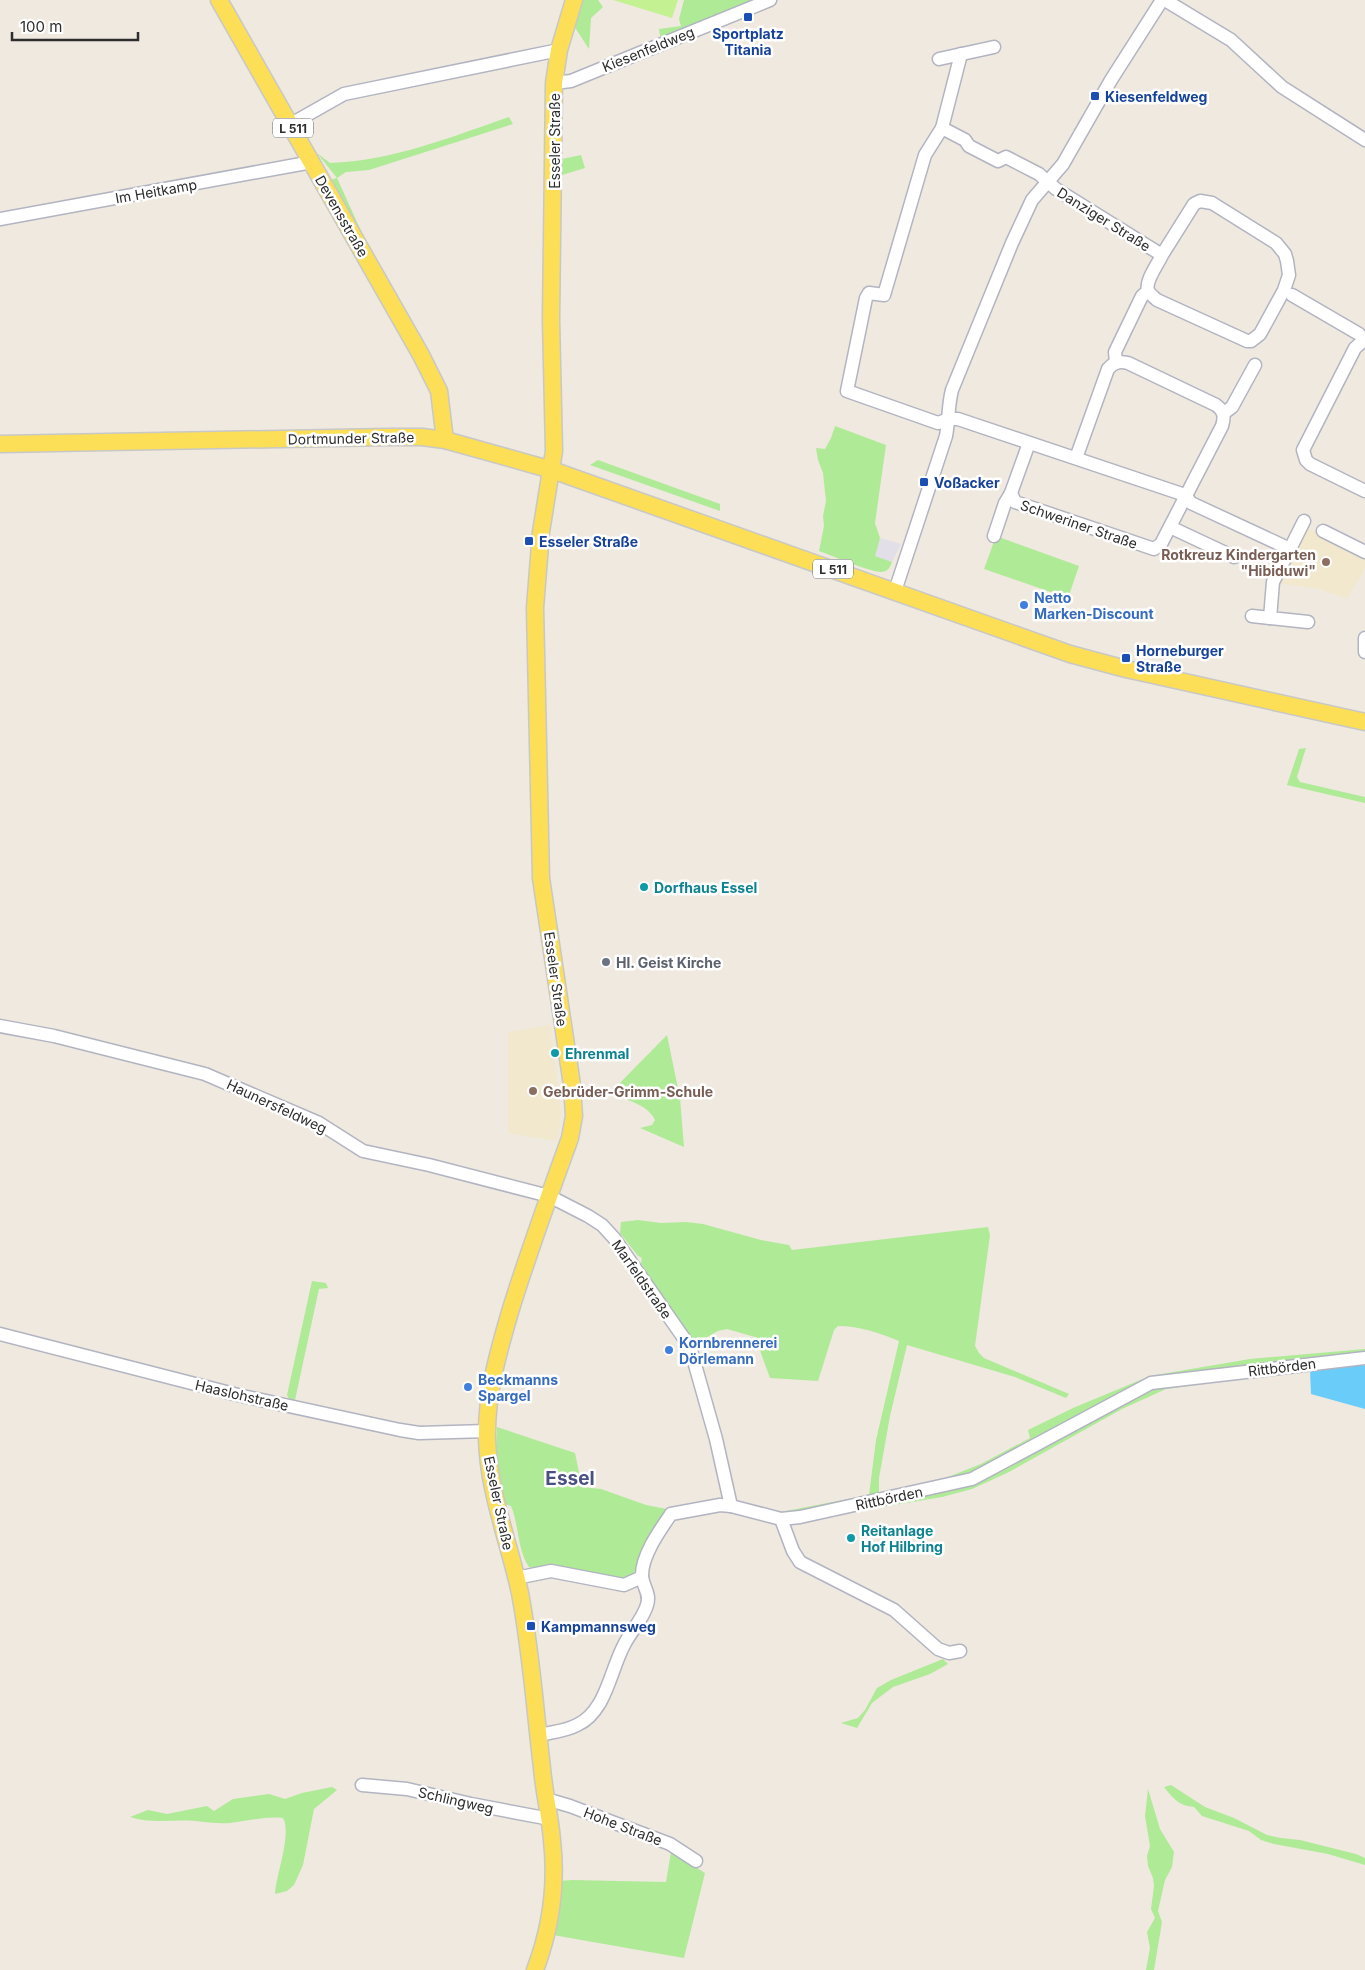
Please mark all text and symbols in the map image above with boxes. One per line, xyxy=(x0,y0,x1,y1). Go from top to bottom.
scale bar xyxy=(12,10,139,42)
marker: Sportplatz Titania xyxy=(742,11,754,23)
text: 100 m xyxy=(20,17,62,36)
street label: Kiesenfeldweg xyxy=(599,23,697,75)
place label: Sportplatz Titania xyxy=(712,25,784,58)
place label: Kiesenfeldweg xyxy=(1105,88,1207,105)
marker: Kiesenfeldweg xyxy=(1089,90,1101,102)
street label: Esseler Straße xyxy=(546,93,563,189)
road number: L 511 xyxy=(273,119,313,138)
street label: Devensstraße xyxy=(312,172,372,260)
street label: Im Heitkamp xyxy=(114,175,198,207)
street label: Danziger Straße xyxy=(1054,183,1154,255)
street label: Dortmunder Straße xyxy=(287,428,415,448)
place label: Voßacker xyxy=(934,474,1000,491)
marker: Voßacker xyxy=(918,476,930,488)
street label: Schweriner Straße xyxy=(1018,496,1140,552)
place label: Esseler Straße xyxy=(539,533,638,550)
marker: Esseler Straße xyxy=(523,535,535,547)
place label: Rotkreuz Kindergarten "Hibiduwi" xyxy=(1161,546,1316,579)
marker: Rotkreuz Kindergarten "Hibiduwi" xyxy=(1320,556,1332,568)
road number: L 511 xyxy=(813,560,853,578)
place label: Netto Marken-Discount xyxy=(1034,589,1154,622)
marker: Netto Marken-Discount xyxy=(1018,599,1030,611)
place label: Horneburger Straße xyxy=(1136,642,1224,675)
marker: Horneburger Straße xyxy=(1120,652,1132,664)
place label: Dorfhaus Essel xyxy=(654,879,757,896)
marker: Dorfhaus Essel xyxy=(638,881,650,893)
street label: Esseler Straße xyxy=(541,930,571,1028)
place label: Hl. Geist Kirche xyxy=(616,954,721,971)
marker: Hl. Geist Kirche xyxy=(600,956,612,968)
place label: Ehrenmal xyxy=(565,1045,629,1062)
marker: Ehrenmal xyxy=(549,1047,561,1059)
street label: Haunersfeldweg xyxy=(224,1075,330,1137)
place label: Gebrüder-Grimm-Schule xyxy=(543,1083,713,1100)
marker: Gebrüder-Grimm-Schule xyxy=(527,1085,539,1097)
street label: Marfeldstraße xyxy=(608,1236,676,1322)
place label: Kornbrennerei Dörlemann xyxy=(679,1334,778,1367)
marker: Kornbrennerei Dörlemann xyxy=(663,1344,675,1356)
street label: Rittbörden xyxy=(1247,1354,1317,1380)
place label: Beckmanns Spargel xyxy=(478,1371,558,1404)
street label: Haaslohstraße xyxy=(194,1376,290,1414)
marker: Beckmanns Spargel xyxy=(462,1381,474,1393)
street label: Esseler Straße xyxy=(481,1454,517,1552)
district label: Essel xyxy=(545,1467,595,1490)
street label: Rittbörden xyxy=(854,1483,924,1513)
place label: Reitanlage Hof Hilbring xyxy=(861,1522,943,1555)
marker: Reitanlage Hof Hilbring xyxy=(845,1532,857,1544)
place label: Kampmannsweg xyxy=(541,1618,656,1635)
marker: Kampmannsweg xyxy=(525,1620,537,1632)
street label: Schlingweg xyxy=(417,1783,495,1817)
street label: Hohe Straße xyxy=(581,1803,665,1849)

